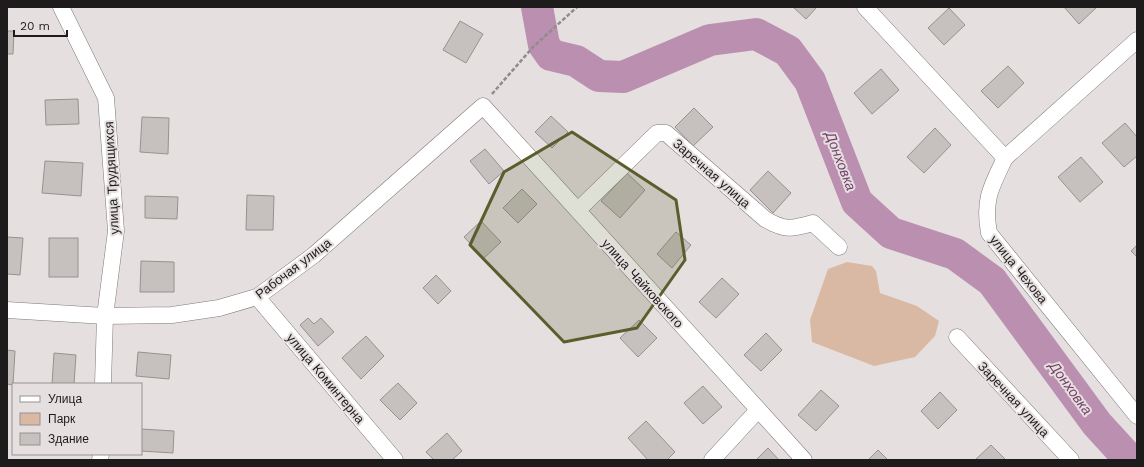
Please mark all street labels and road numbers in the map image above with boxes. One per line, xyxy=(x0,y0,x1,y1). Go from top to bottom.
street label: улица Трудящихся xyxy=(101,121,122,235)
street label: Заречная улица xyxy=(670,136,754,212)
street label: улица Чехова xyxy=(987,232,1051,307)
street label: Рабочая улица xyxy=(252,235,335,302)
street label: улица Чайковского xyxy=(599,236,686,331)
street label: улица Коминтерна xyxy=(284,330,368,427)
street label: Заречная улица xyxy=(975,359,1053,441)

